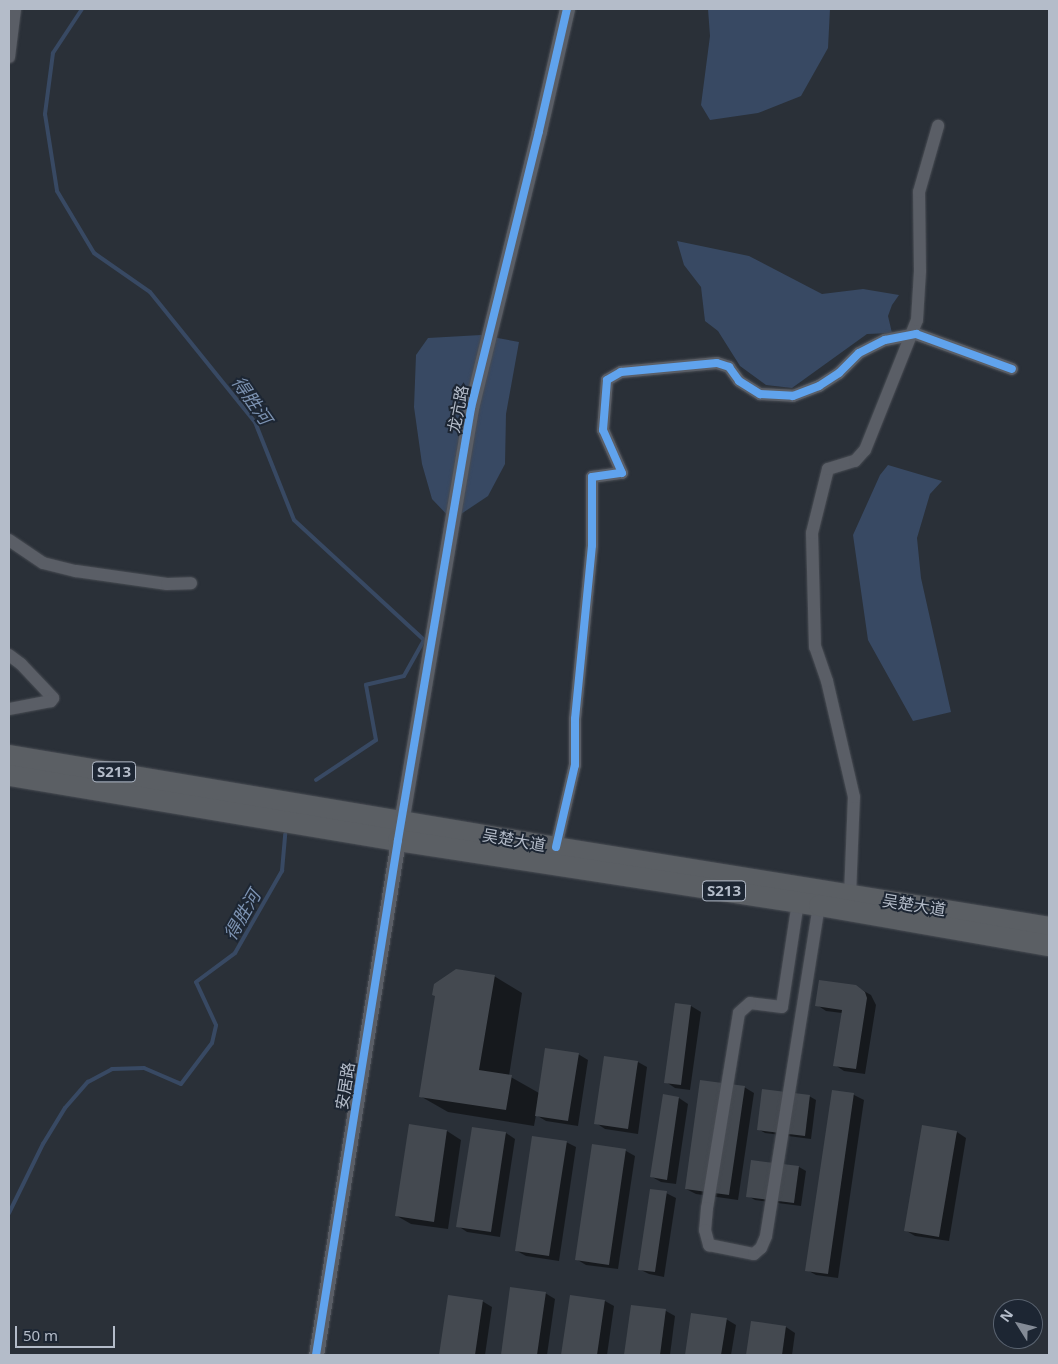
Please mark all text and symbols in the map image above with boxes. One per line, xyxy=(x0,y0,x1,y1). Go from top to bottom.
water label: 得胜河 xyxy=(228,372,276,428)
street label: 龙亢路 xyxy=(444,384,472,434)
road number: S213 xyxy=(92,760,136,784)
street label: 吴楚大道 xyxy=(481,825,547,855)
road number: S213 xyxy=(702,878,746,904)
water label: 得胜河 xyxy=(219,886,265,944)
street label: 吴楚大道 xyxy=(881,891,947,919)
street label: 安居路 xyxy=(332,1061,358,1111)
north arrow xyxy=(993,1299,1043,1349)
text: N xyxy=(995,1305,1017,1326)
scale bar xyxy=(18,1316,118,1348)
text: 50 m xyxy=(23,1325,58,1345)

